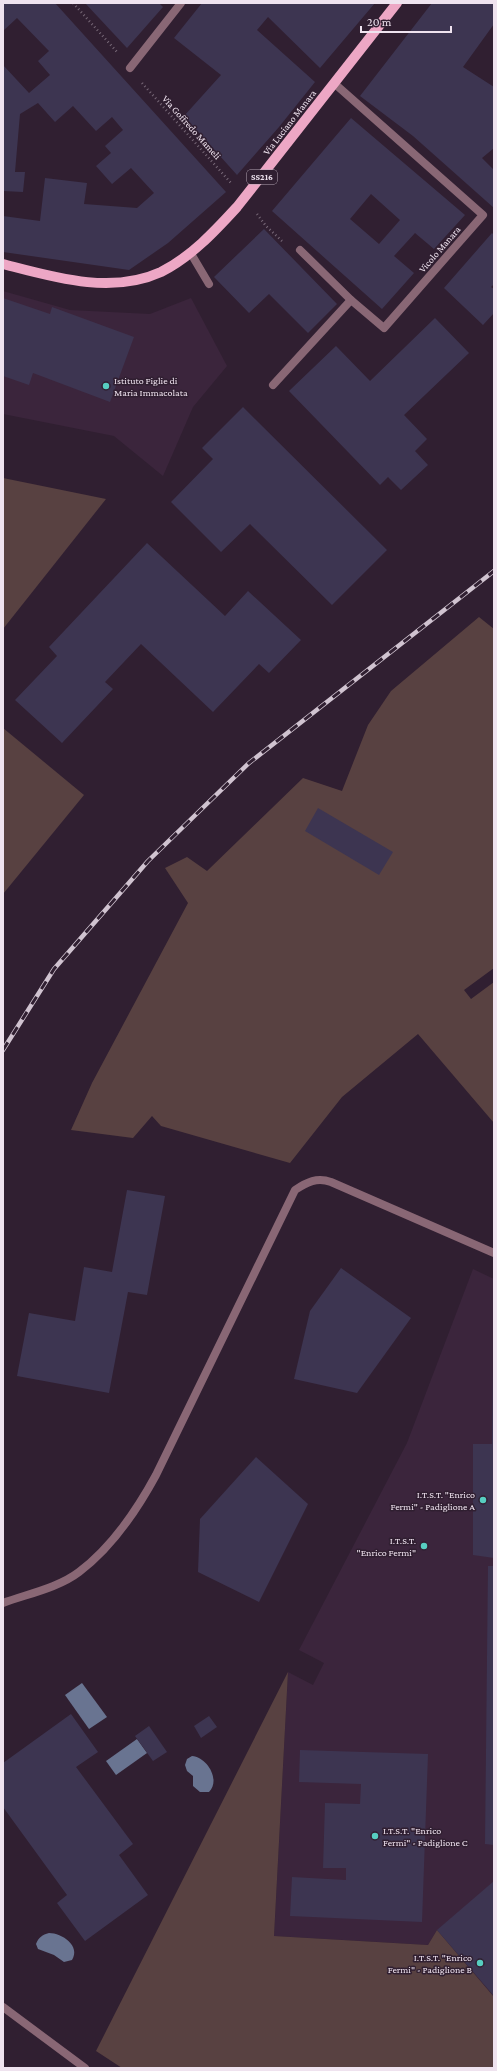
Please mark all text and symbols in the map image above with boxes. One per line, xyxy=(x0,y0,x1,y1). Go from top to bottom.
scale bar xyxy=(361,8,451,34)
text: 20 m xyxy=(367,15,392,29)
street label: Via Luciano Manara xyxy=(261,87,318,157)
street label: Via Goffredo Mameli xyxy=(160,93,224,162)
road number: SS216 xyxy=(247,170,277,184)
street label: Vicolo Manara xyxy=(416,224,463,275)
place label: Istituto Figlie di Maria Immacolata xyxy=(114,375,188,398)
marker: Istituto Figlie di Maria Immacolata xyxy=(101,381,111,391)
place label: I.T.S.T. "Enrico Fermi" - Padiglione A xyxy=(390,1489,475,1512)
marker: I.T.S.T. "Enrico Fermi" - Padiglione A xyxy=(478,1495,488,1505)
place label: I.T.S.T. "Enrico Fermi" xyxy=(357,1535,416,1558)
marker: I.T.S.T. "Enrico Fermi" xyxy=(419,1541,429,1551)
place label: I.T.S.T. "Enrico Fermi" - Padiglione C xyxy=(383,1825,468,1848)
marker: I.T.S.T. "Enrico Fermi" - Padiglione C xyxy=(370,1831,380,1841)
place label: I.T.S.T. "Enrico Fermi" - Padiglione B xyxy=(388,1952,473,1975)
marker: I.T.S.T. "Enrico Fermi" - Padiglione B xyxy=(475,1958,485,1968)

